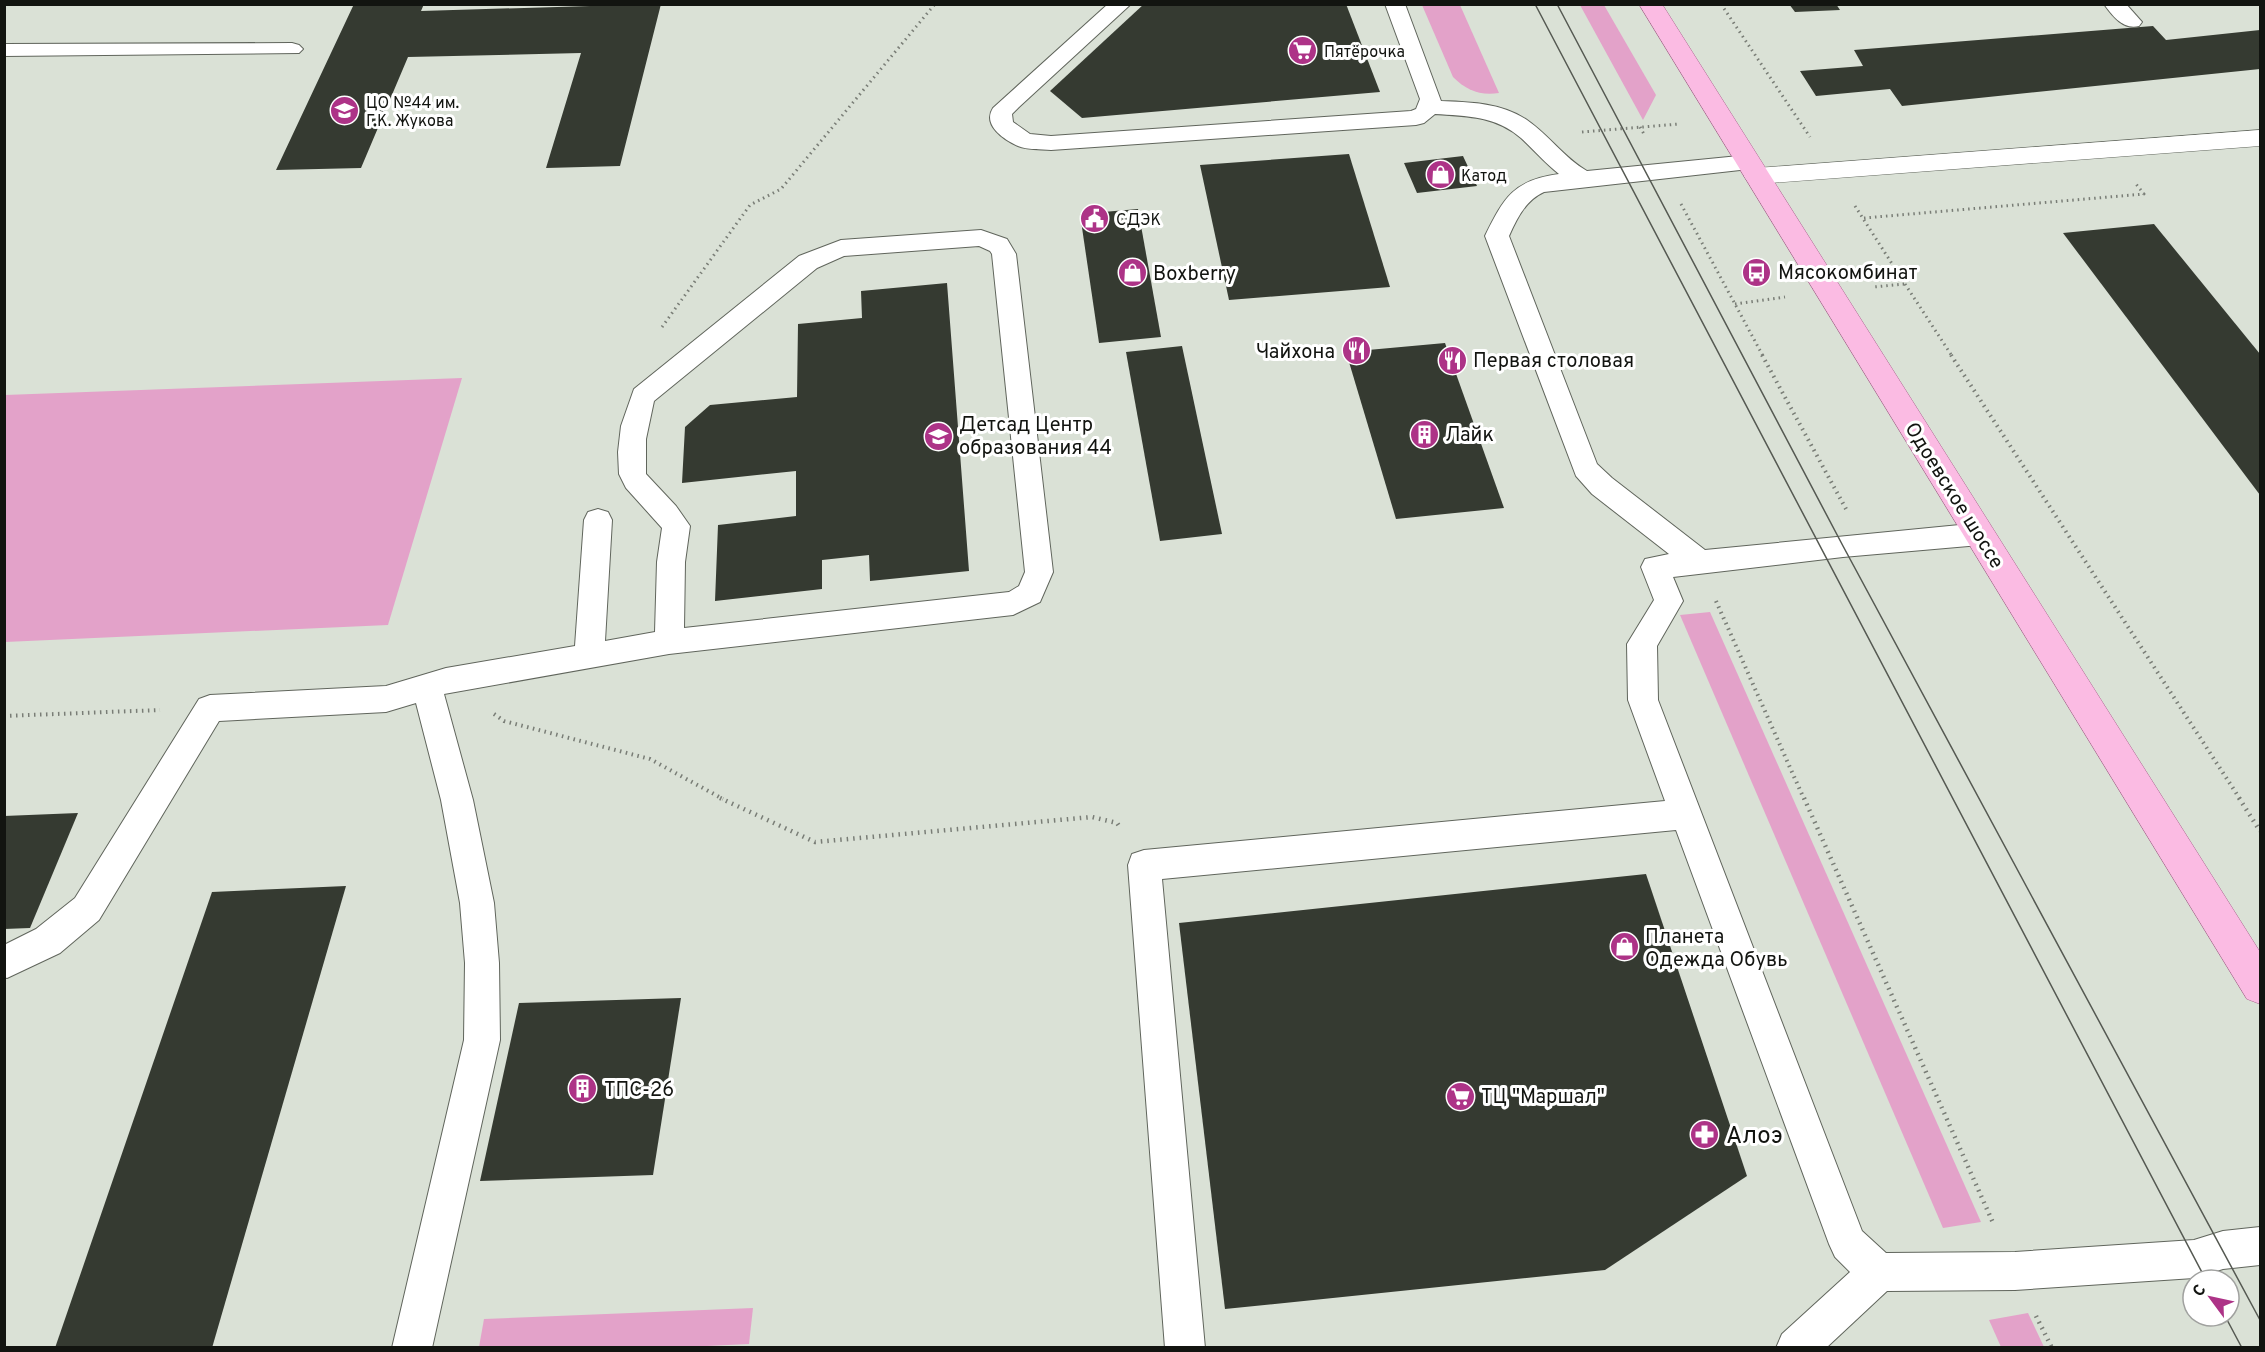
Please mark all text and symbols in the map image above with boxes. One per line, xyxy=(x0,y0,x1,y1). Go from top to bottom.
supermarket icon: Пятёрочка xyxy=(1287,35,1319,67)
place label: Пятёрочка xyxy=(1324,43,1405,63)
place label: ЦО №44 им. Г.К. Жукова xyxy=(366,94,459,132)
school or university icon: ЦО №44 им. Г.К. Жукова xyxy=(329,95,361,127)
shop icon: Катод xyxy=(1424,159,1456,191)
place label: Катод xyxy=(1461,167,1507,187)
public building icon: СДЭК xyxy=(1079,203,1111,235)
place label: СДЭК xyxy=(1116,211,1161,231)
bus stop icon: Мясокомбинат xyxy=(1741,256,1773,288)
shop icon: Boxberry xyxy=(1116,257,1148,289)
place label: Мясокомбинат xyxy=(1778,261,1917,287)
place label: Boxberry xyxy=(1153,262,1236,288)
restaurant icon: Чайхона xyxy=(1340,335,1372,367)
place label: Чайхона xyxy=(1256,340,1335,366)
restaurant icon: Первая столовая xyxy=(1436,344,1468,376)
place label: Первая столовая xyxy=(1473,349,1634,375)
place label: Детсад Центр образования 44 xyxy=(959,413,1112,462)
building icon: Лайк xyxy=(1408,418,1440,450)
street label: Одоевское шоссе xyxy=(1898,418,2009,574)
school or university icon: Детсад Центр образования 44 xyxy=(922,420,954,452)
place label: Лайк xyxy=(1445,423,1494,449)
place label: Планета Одежда Обувь xyxy=(1645,925,1788,974)
shop icon: Планета Одежда Обувь xyxy=(1608,931,1640,963)
building icon: ТПС-26 xyxy=(567,1073,599,1105)
place label: ТПС-26 xyxy=(604,1078,674,1104)
supermarket icon: ТЦ "Маршал" xyxy=(1444,1080,1476,1112)
place label: ТЦ "Маршал" xyxy=(1481,1085,1605,1111)
pharmacy icon: Алоэ xyxy=(1689,1119,1721,1151)
place label: Алоэ xyxy=(1726,1122,1783,1152)
north arrow xyxy=(2181,1268,2241,1328)
text: С xyxy=(2189,1281,2211,1301)

